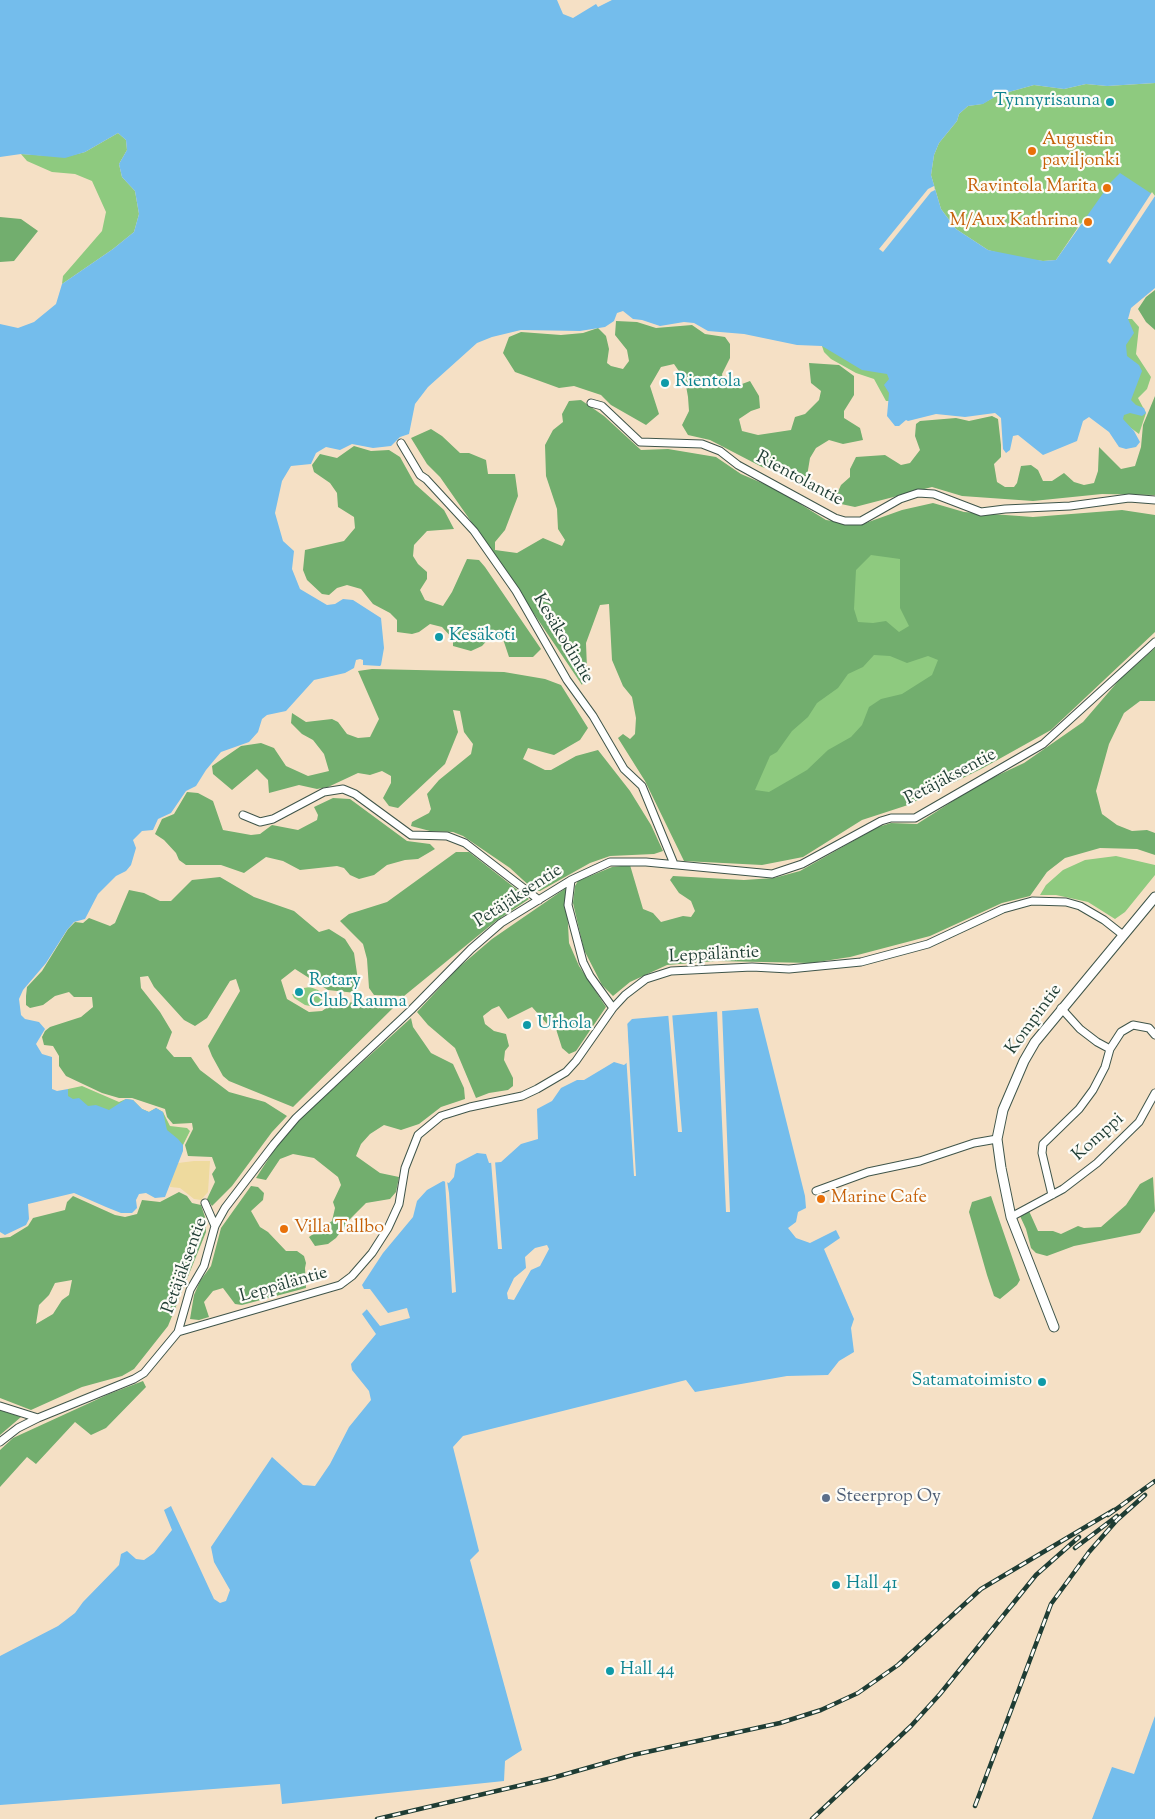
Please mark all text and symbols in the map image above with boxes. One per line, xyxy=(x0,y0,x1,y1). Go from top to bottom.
place label: Tynnyrisauna xyxy=(994,91,1100,113)
marker: Tynnyrisauna xyxy=(1104,96,1116,108)
place label: Augustin paviljonki xyxy=(1042,130,1120,172)
marker: Augustin paviljonki xyxy=(1026,145,1038,157)
place label: Ravintola Marita xyxy=(967,177,1097,199)
marker: Ravintola Marita xyxy=(1101,182,1113,194)
place label: M/Aux Kathrina xyxy=(950,211,1078,233)
marker: M/Aux Kathrina xyxy=(1082,216,1094,228)
place label: Rientola xyxy=(675,372,741,394)
marker: Rientola xyxy=(659,377,671,389)
street label: Rientolantie xyxy=(752,448,846,512)
street label: Kesäkodintie xyxy=(527,590,597,688)
place label: Kesäkoti xyxy=(449,626,515,648)
marker: Kesäkoti xyxy=(433,631,445,643)
street label: Petäjäksentie xyxy=(902,745,1000,811)
street label: Petäjäksentie xyxy=(471,861,567,933)
street label: Leppäläntie xyxy=(668,943,760,969)
place label: Rotary Club Rauma xyxy=(309,971,407,1014)
street label: Kompintie xyxy=(1002,981,1068,1059)
marker: Rotary Club Rauma xyxy=(293,986,305,998)
place label: Urhola xyxy=(537,1014,592,1036)
marker: Urhola xyxy=(521,1019,533,1031)
street label: Komppi xyxy=(1069,1109,1129,1167)
place label: Marine Cafe xyxy=(831,1188,927,1210)
marker: Marine Cafe xyxy=(815,1193,827,1205)
street label: Petäjäksentie xyxy=(159,1215,213,1317)
place label: Villa Tallbo xyxy=(294,1218,384,1240)
marker: Villa Tallbo xyxy=(278,1223,290,1235)
street label: Leppäläntie xyxy=(238,1263,330,1309)
place label: Satamatoimisto xyxy=(912,1371,1032,1393)
marker: Satamatoimisto xyxy=(1036,1376,1048,1388)
place label: Steerprop Oy xyxy=(836,1487,941,1509)
marker: Steerprop Oy xyxy=(820,1492,832,1504)
place label: Hall 41 xyxy=(846,1574,898,1596)
marker: Hall 41 xyxy=(830,1579,842,1591)
place label: Hall 44 xyxy=(620,1660,675,1682)
marker: Hall 44 xyxy=(604,1665,616,1677)

